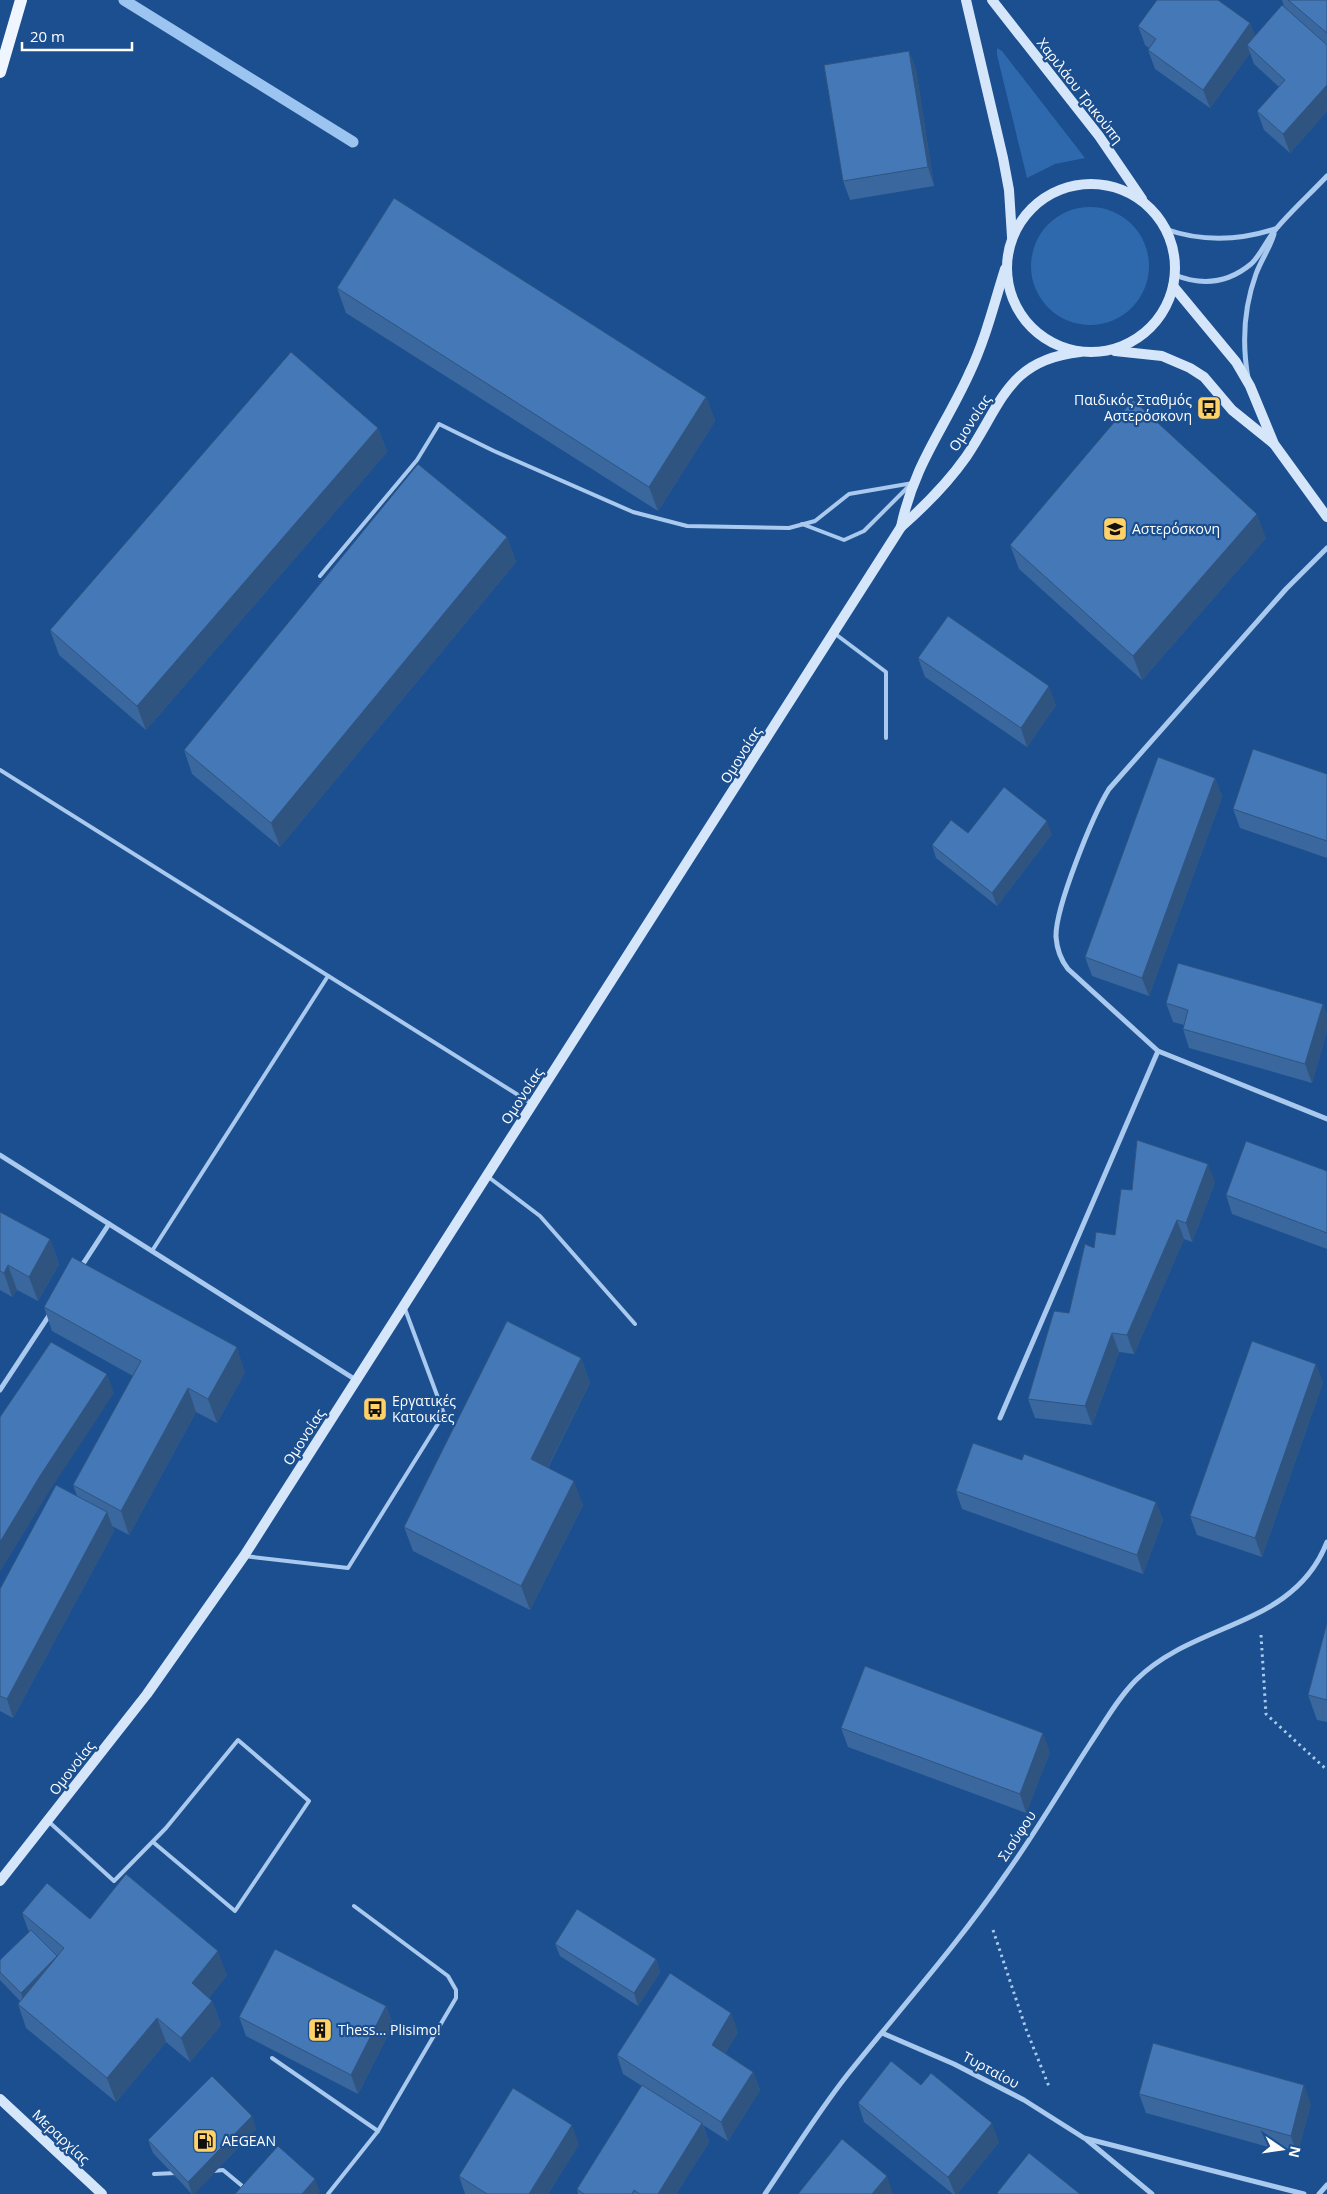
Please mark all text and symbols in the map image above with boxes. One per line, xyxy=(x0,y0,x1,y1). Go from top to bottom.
scale bar xyxy=(22,20,132,52)
text: 20 m xyxy=(30,26,65,46)
street label: Χαριλάου Τρικούπη xyxy=(1033,34,1128,148)
place label: Παιδικός Σταθμός Αστερόσκονη xyxy=(1074,390,1192,425)
street label: Ομονοίας xyxy=(944,391,995,455)
bus stop icon: Παιδικός Σταθμός Αστερόσκονη xyxy=(1196,395,1222,421)
school or university icon: Αστερόσκονη xyxy=(1102,516,1128,542)
place label: Αστερόσκονη xyxy=(1132,519,1220,538)
street label: Ομονοίας xyxy=(716,722,766,787)
street label: Ομονοίας xyxy=(496,1064,547,1128)
place label: Εργατικές Κατοικίες xyxy=(392,1391,456,1426)
bus stop icon: Εργατικές Κατοικίες xyxy=(362,1396,388,1422)
street label: Ομονοίας xyxy=(278,1405,329,1469)
street label: Ομονοίας xyxy=(44,1736,99,1799)
street label: Σισύφου xyxy=(993,1807,1040,1865)
building icon: Thess… Plisimo! xyxy=(307,2017,333,2043)
place label: Thess… Plisimo! xyxy=(338,2020,441,2039)
street label: Τυρταίου xyxy=(960,2047,1023,2092)
street label: Μεραρχίας xyxy=(28,2105,94,2168)
north arrow xyxy=(1257,2124,1307,2174)
fuel station icon: AEGEAN xyxy=(192,2128,218,2154)
place label: AEGEAN xyxy=(222,2131,276,2150)
text: N xyxy=(1285,2144,1306,2160)

